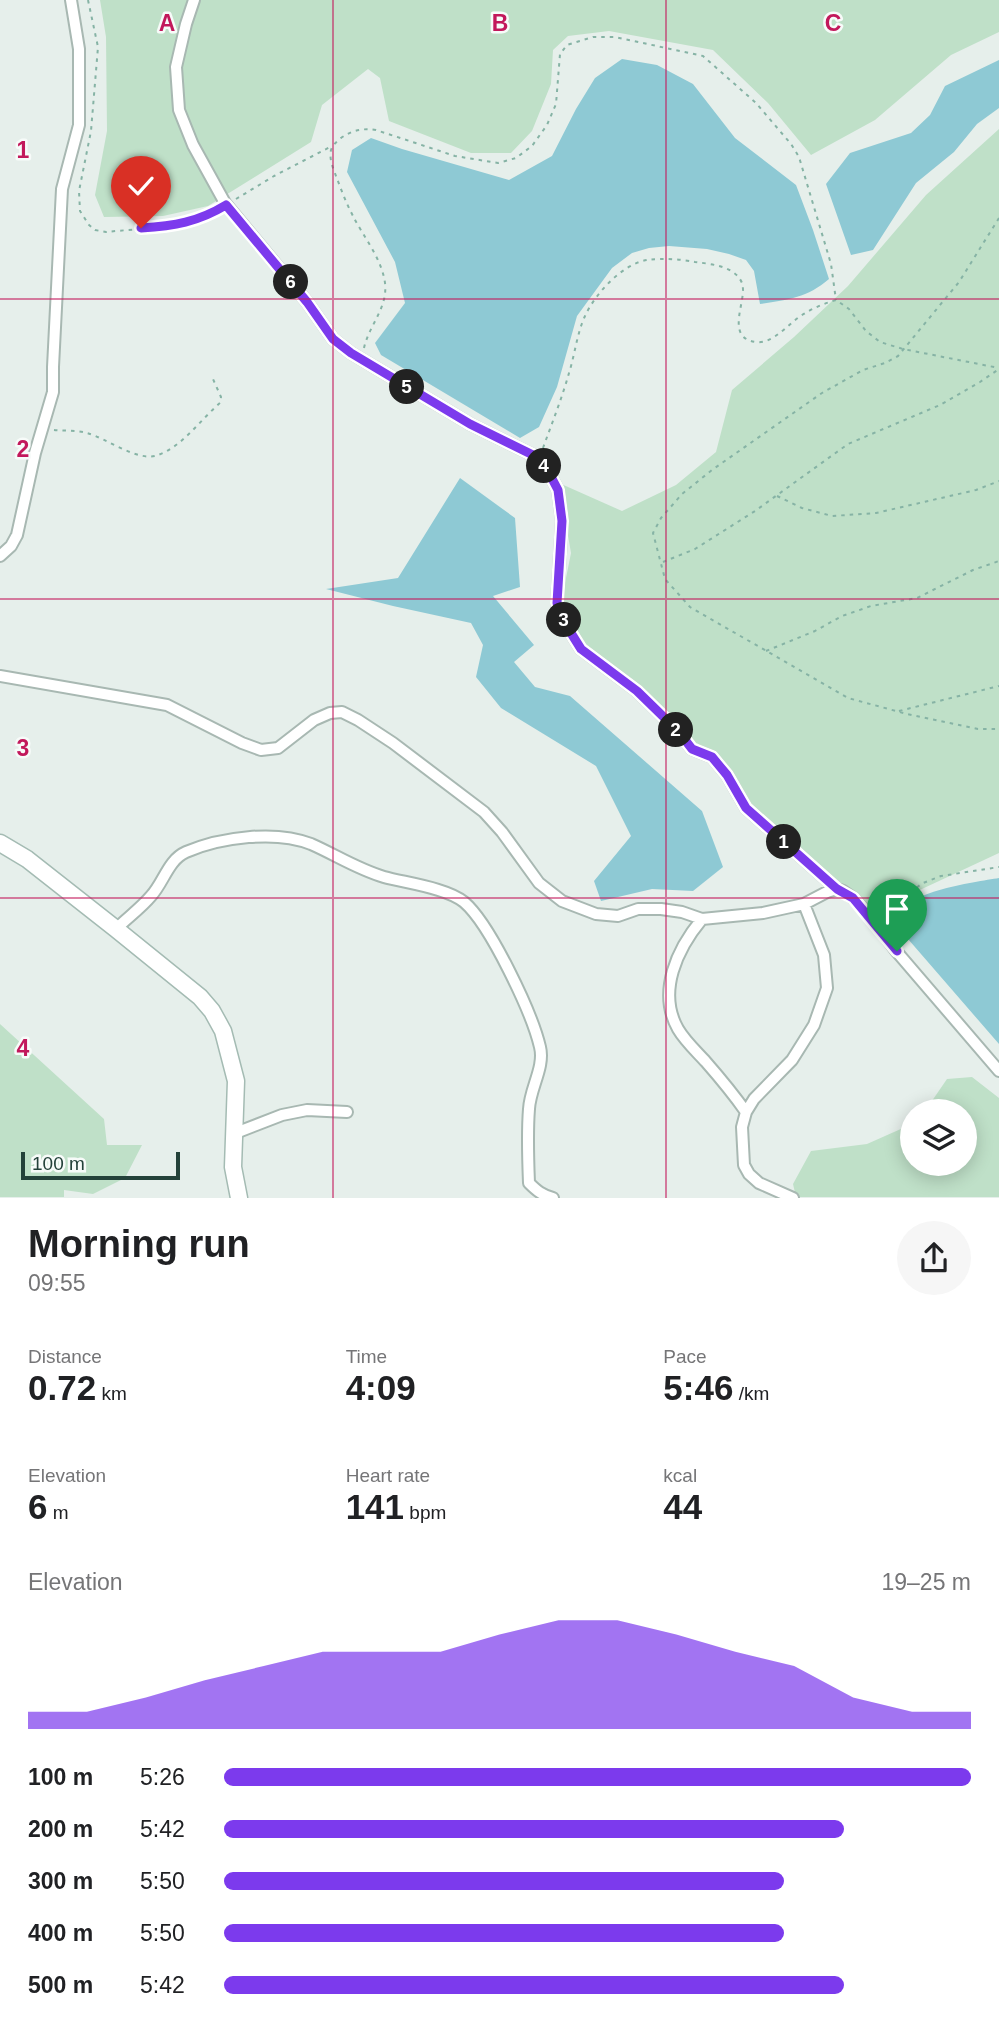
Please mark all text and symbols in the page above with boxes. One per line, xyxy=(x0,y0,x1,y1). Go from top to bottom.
text: A xyxy=(159,10,175,36)
text: B xyxy=(492,10,508,36)
text: C xyxy=(825,10,841,36)
text: 1 xyxy=(17,137,30,163)
pin xyxy=(111,156,171,228)
icon: check xyxy=(122,167,160,205)
pin: 6 xyxy=(274,264,308,300)
text: 6 xyxy=(285,271,296,292)
pin: 5 xyxy=(390,370,424,404)
text: 5 xyxy=(401,376,412,397)
text: 2 xyxy=(17,436,29,462)
pin: 4 xyxy=(526,448,562,484)
text: 4 xyxy=(538,455,549,476)
pin: 3 xyxy=(546,602,582,638)
text: 3 xyxy=(558,609,569,630)
pin: 2 xyxy=(658,712,694,748)
text: 2 xyxy=(670,719,681,740)
text: 3 xyxy=(17,735,29,761)
pin: 1 xyxy=(766,824,802,860)
text: 1 xyxy=(778,831,789,852)
pin xyxy=(867,879,927,951)
icon: arrive xyxy=(878,890,916,928)
text: 4 xyxy=(17,1035,30,1061)
map controls xyxy=(900,1099,977,1176)
button: layers xyxy=(900,1099,977,1176)
scale bar xyxy=(21,1148,180,1180)
text: 100 m xyxy=(32,1153,85,1174)
button: share xyxy=(897,1221,971,1295)
text: Morning run xyxy=(28,1223,250,1265)
text: 09:55 xyxy=(28,1270,86,1296)
text: Distance xyxy=(28,1346,102,1367)
text: Time xyxy=(346,1346,387,1367)
text: Pace xyxy=(663,1346,707,1367)
text: 0.72 xyxy=(28,1368,96,1407)
text: 4:09 xyxy=(346,1368,416,1407)
text: 5:46 xyxy=(663,1368,733,1407)
text: km xyxy=(96,1383,127,1404)
text: /km xyxy=(733,1383,769,1404)
text: Elevation xyxy=(28,1465,106,1486)
text: Heart rate xyxy=(346,1465,430,1486)
text: kcal xyxy=(663,1465,697,1486)
text: 6 xyxy=(28,1487,47,1526)
text: 141 xyxy=(346,1487,404,1526)
text: 44 xyxy=(663,1487,702,1526)
text: m xyxy=(47,1502,69,1523)
text: bpm xyxy=(404,1502,446,1523)
text: Elevation xyxy=(28,1569,123,1595)
text: 19–25 m xyxy=(881,1569,971,1595)
text: 100 m xyxy=(28,1764,93,1790)
text: 5:26 xyxy=(140,1764,185,1790)
text: 200 m xyxy=(28,1816,93,1842)
text: 5:42 xyxy=(140,1816,185,1842)
text: 300 m xyxy=(28,1868,93,1894)
text: 5:50 xyxy=(140,1868,185,1894)
text: 400 m xyxy=(28,1920,93,1946)
text: 5:50 xyxy=(140,1920,185,1946)
text: 500 m xyxy=(28,1972,93,1998)
text: 5:42 xyxy=(140,1972,185,1998)

